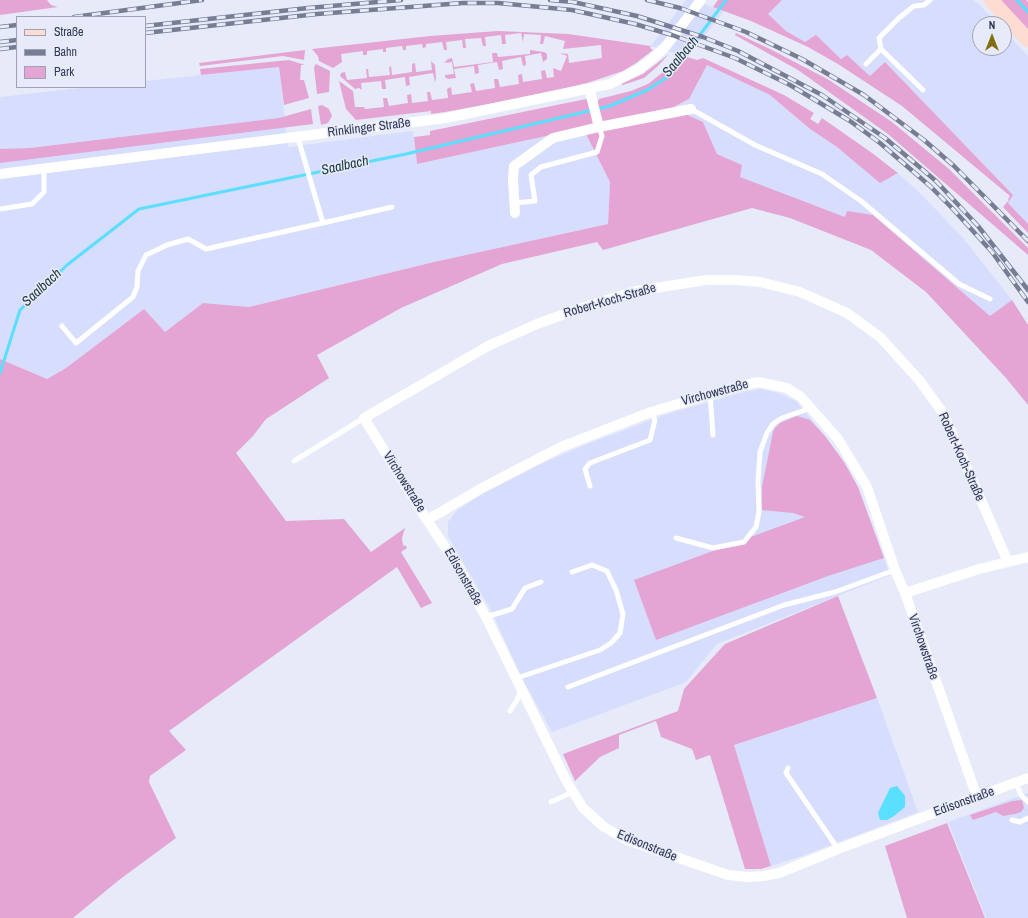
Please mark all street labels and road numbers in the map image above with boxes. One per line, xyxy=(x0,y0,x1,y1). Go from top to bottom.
street label: Rinklinger Straße xyxy=(327,115,411,141)
street label: Robert-Koch-Straße xyxy=(562,280,658,322)
street label: Virchowstraße xyxy=(680,377,750,409)
street label: Robert-Koch-Straße xyxy=(934,410,988,504)
street label: Virchowstraße xyxy=(379,449,429,515)
street label: Edisonstraße xyxy=(440,546,486,608)
street label: Virchowstraße xyxy=(904,612,942,682)
street label: Edisonstraße xyxy=(932,784,996,820)
street label: Edisonstraße xyxy=(615,827,679,865)

